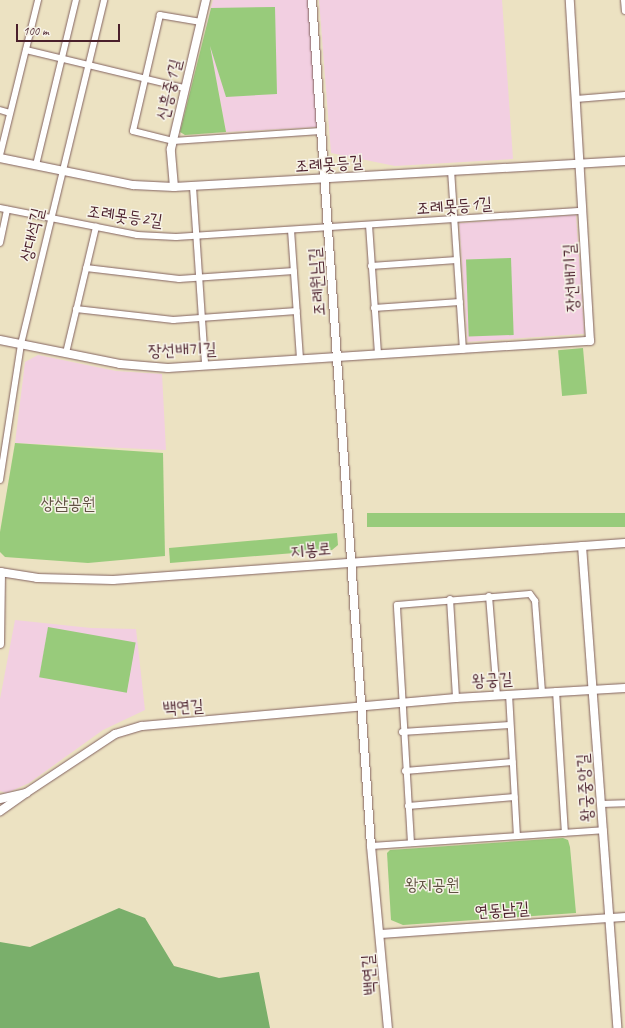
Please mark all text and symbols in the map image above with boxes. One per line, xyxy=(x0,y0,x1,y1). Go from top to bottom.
scale bar xyxy=(18,16,122,42)
text: 100 m xyxy=(23,23,49,39)
street label: 신흥중1길 xyxy=(152,57,186,123)
street label: 조례못등길 xyxy=(294,151,364,177)
street label: 조례못등1길 xyxy=(415,193,493,219)
street label: 조례못등2길 xyxy=(86,201,164,231)
street label: 상대석길 xyxy=(16,206,48,264)
street label: 장선배기길 xyxy=(559,243,583,313)
street label: 조례원님길 xyxy=(304,247,330,317)
street label: 장선배기길 xyxy=(147,339,217,361)
park label: 상삼공원 xyxy=(41,494,95,514)
street label: 지봉로 xyxy=(290,538,332,562)
street label: 왕궁길 xyxy=(471,668,513,692)
street label: 백연길 xyxy=(162,695,204,719)
street label: 왕궁중앙길 xyxy=(572,753,598,823)
park label: 왕지공원 xyxy=(405,875,459,895)
street label: 연동남길 xyxy=(474,898,530,922)
street label: 백연길 xyxy=(357,954,381,996)

